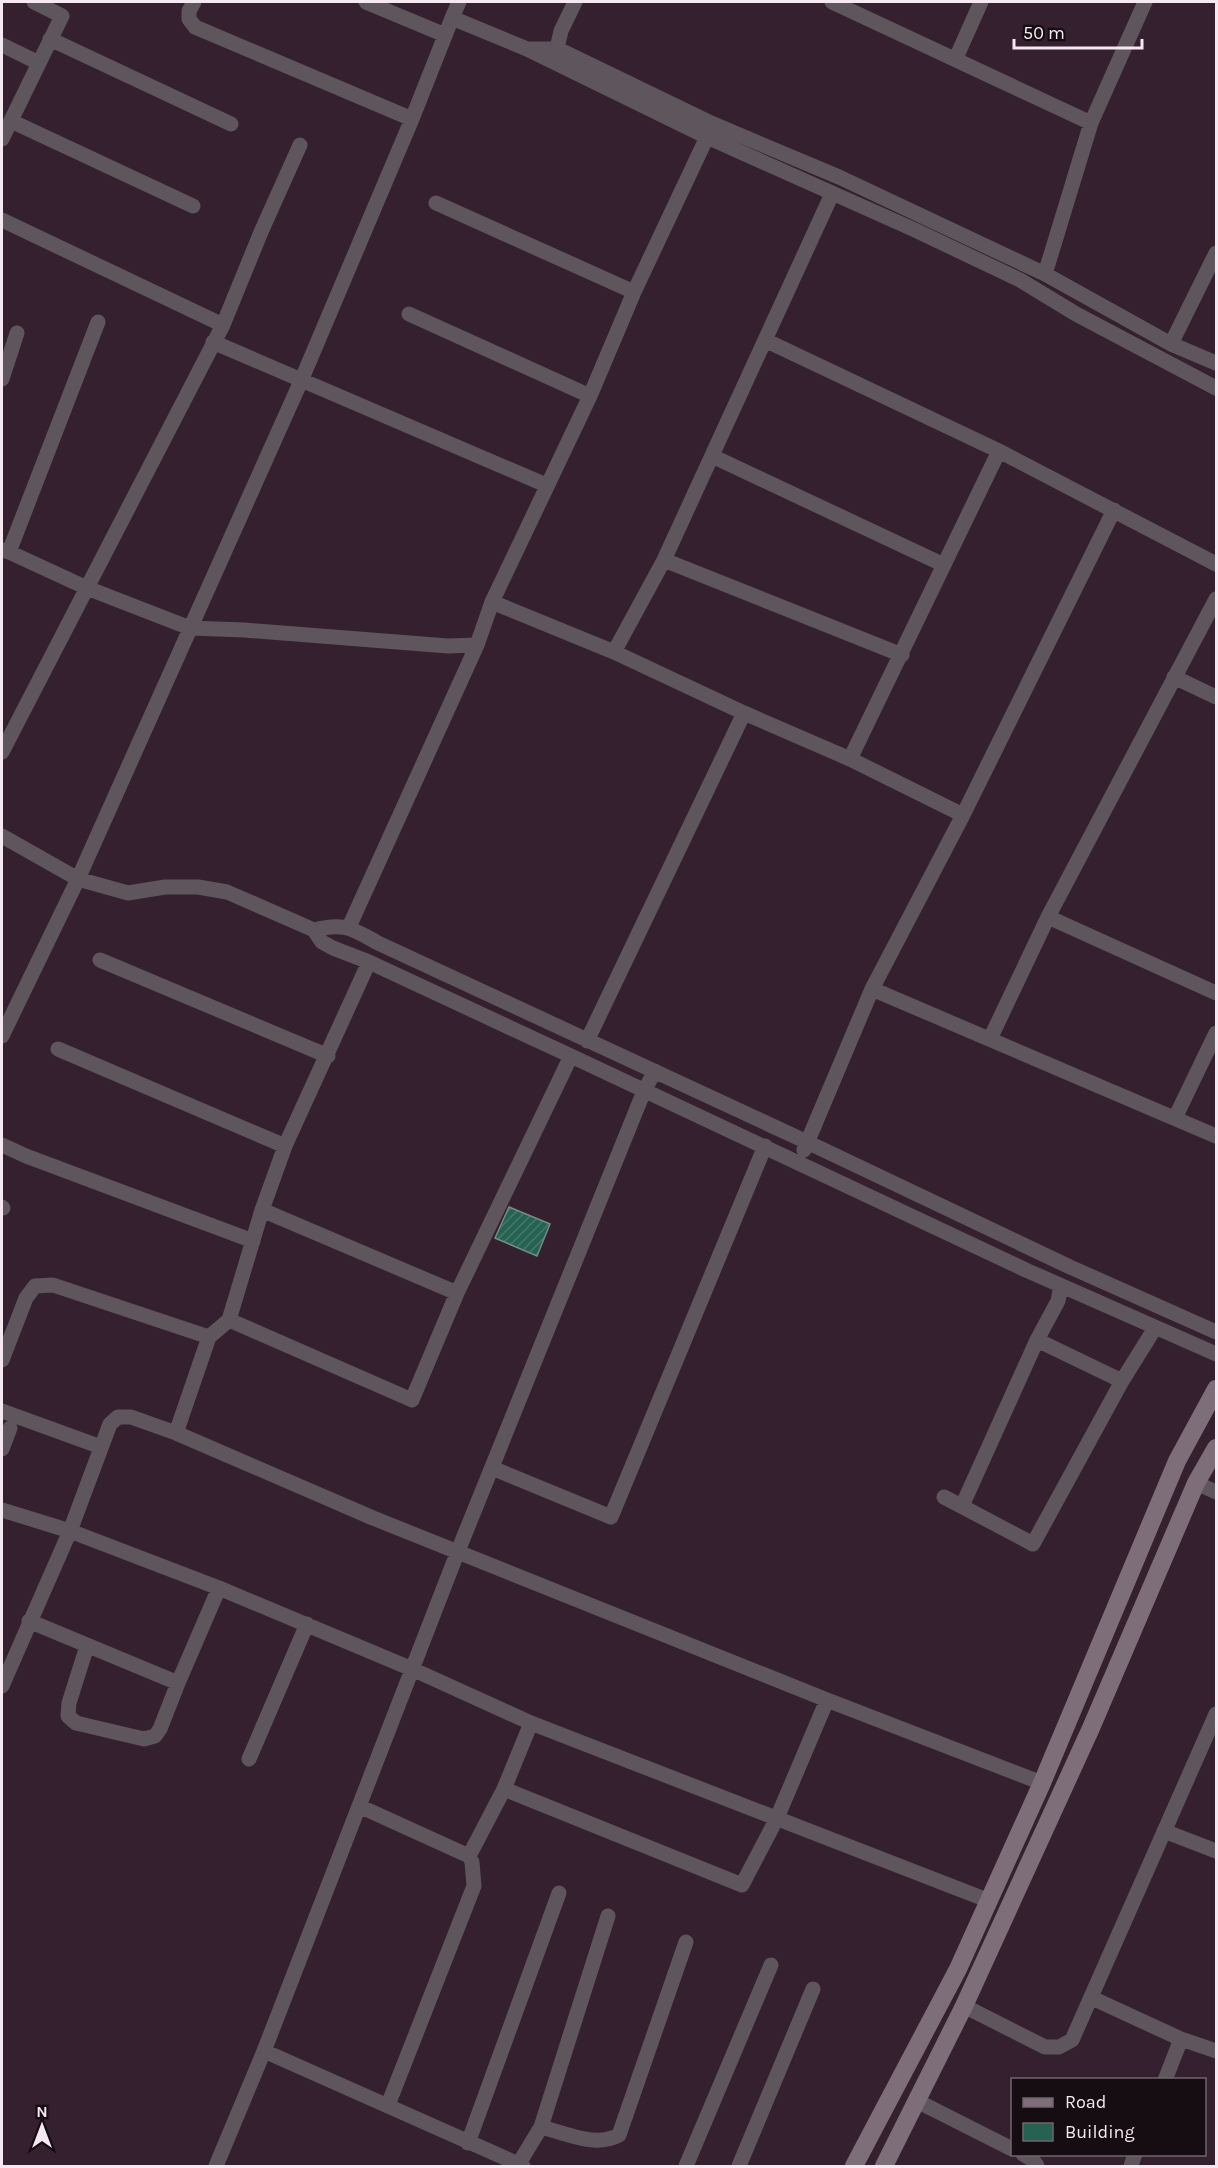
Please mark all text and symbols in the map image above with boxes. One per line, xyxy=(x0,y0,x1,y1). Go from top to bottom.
scale bar xyxy=(1014,12,1142,50)
text: 50 m xyxy=(1023,22,1065,44)
legend xyxy=(1011,2078,1206,2156)
text: Road xyxy=(1065,2091,1106,2113)
north arrow xyxy=(12,2096,72,2156)
text: N xyxy=(36,2102,48,2121)
text: Building xyxy=(1065,2121,1135,2143)

